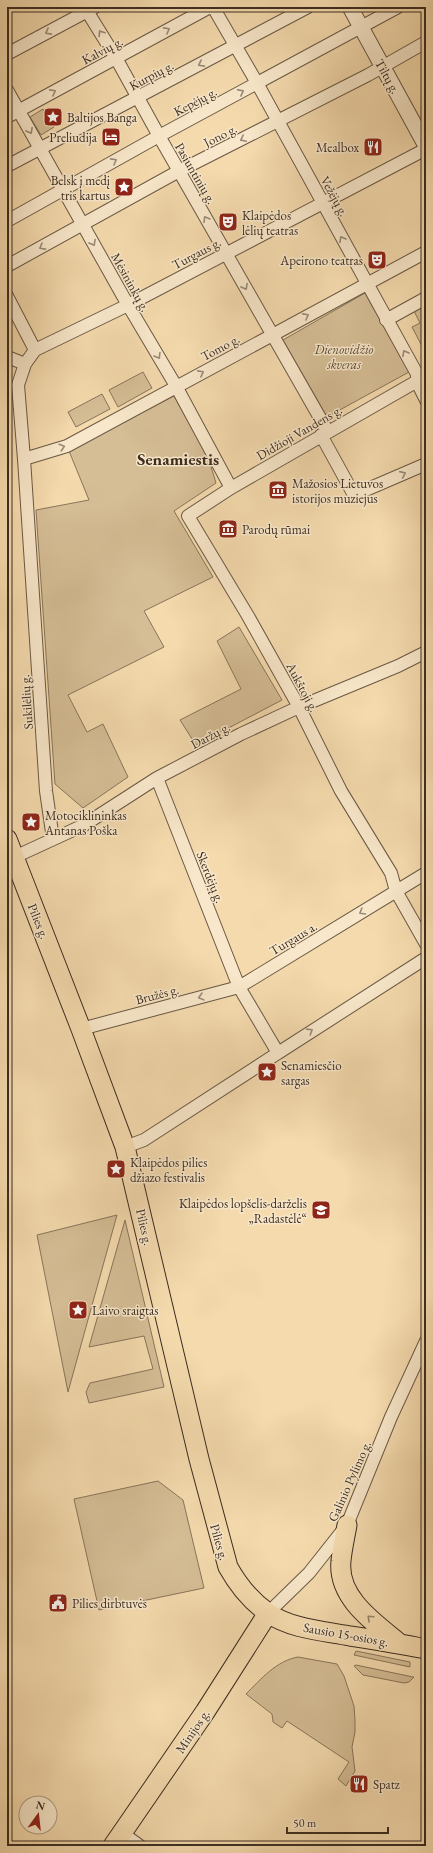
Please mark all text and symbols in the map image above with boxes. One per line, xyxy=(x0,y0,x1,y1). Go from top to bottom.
one-way arrow xyxy=(45,27,52,35)
one-way arrow xyxy=(163,27,171,35)
one-way arrow xyxy=(98,30,105,37)
street label: Kalvių g. xyxy=(79,33,126,68)
street label: Tiltų g. xyxy=(371,56,404,97)
street label: Kurpių g. xyxy=(126,57,176,94)
one-way arrow xyxy=(198,59,205,67)
street label: Kepėjų g. xyxy=(171,83,220,120)
one-way arrow xyxy=(49,89,56,97)
one-way arrow xyxy=(237,89,244,97)
place icon: Baltijos Banga xyxy=(42,106,64,128)
place label: Baltijos Banga xyxy=(67,109,138,126)
street label: Jono g. xyxy=(200,120,240,152)
hotel icon: Preliudija xyxy=(100,126,122,148)
one-way arrow xyxy=(26,127,33,134)
place label: Preliudija xyxy=(49,129,98,146)
one-way arrow xyxy=(240,134,247,142)
restaurant icon: Mealbox xyxy=(362,136,384,158)
street label: Pasiuntinių g. xyxy=(171,139,220,207)
place label: Mealbox xyxy=(316,139,359,156)
one-way arrow xyxy=(110,158,117,165)
place label: Belsk į medį tris kartus xyxy=(51,172,110,204)
street label: Vežėjų g. xyxy=(317,173,353,219)
place icon: Belsk į medį tris kartus xyxy=(113,176,135,198)
place label: Klaipėdos lėlių teatras xyxy=(242,207,298,239)
theatre icon: Klaipėdos lėlių teatras xyxy=(217,211,239,233)
one-way arrow xyxy=(204,216,211,223)
street label: Turgaus g. xyxy=(169,233,224,273)
one-way arrow xyxy=(340,236,347,243)
one-way arrow xyxy=(89,239,96,246)
one-way arrow xyxy=(39,242,46,249)
theatre icon: Apeirono teatras xyxy=(366,249,388,271)
street label: Mėsininkų g. xyxy=(107,250,154,315)
place label: Apeirono teatras xyxy=(279,252,363,269)
one-way arrow xyxy=(240,283,247,290)
one-way arrow xyxy=(302,313,309,321)
street label: Tomo g. xyxy=(198,330,243,365)
park label: Dienovidžio skveras xyxy=(314,341,374,373)
one-way arrow xyxy=(402,350,410,357)
one-way arrow xyxy=(153,352,161,359)
one-way arrow xyxy=(197,370,204,377)
street label: Didžioji Vandens g. xyxy=(253,401,345,464)
one-way arrow xyxy=(58,443,65,452)
district label: Senamiestis xyxy=(137,448,219,470)
one-way arrow xyxy=(398,471,406,479)
place label: Mažosios Lietuvos istorijos muziejus xyxy=(292,475,383,507)
museum icon: Mažosios Lietuvos istorijos muziejus xyxy=(267,479,289,501)
museum icon: Parodų rūmai xyxy=(217,518,239,540)
place label: Parodų rūmai xyxy=(242,521,310,538)
street label: Aukštoji g. xyxy=(282,659,323,715)
street label: Sukilėlių g. xyxy=(16,674,37,730)
street label: Daržų g. xyxy=(188,718,233,753)
place label: Motociklininkas Antanas Poška xyxy=(44,807,127,839)
place icon: Motociklininkas Antanas Poška xyxy=(20,811,42,833)
street label: Skerdėjų g. xyxy=(192,849,229,906)
street label: Pilies g. xyxy=(24,901,53,942)
one-way arrow xyxy=(360,907,367,914)
street label: Turgaus a. xyxy=(266,918,320,959)
street label: Bružės g. xyxy=(134,981,181,1008)
one-way arrow xyxy=(198,992,205,1000)
one-way arrow xyxy=(306,1029,313,1036)
place label: Senamiesčio sargas xyxy=(281,1057,342,1089)
place icon: Senamiesčio sargas xyxy=(256,1061,278,1083)
place label: Klaipėdos pilies džiazo festivalis xyxy=(130,1154,207,1186)
place icon: Klaipėdos pilies džiazo festivalis xyxy=(105,1158,127,1180)
place label: Klaipėdos lopšelis-darželis „Radastėlė“ xyxy=(179,1195,307,1227)
school or university icon: Klaipėdos lopšelis-darželis „Radastėlė“ xyxy=(310,1199,332,1221)
street label: Pilies g. xyxy=(132,1207,157,1247)
place icon: Laivo sraigtas xyxy=(67,1299,89,1321)
place label: Laivo sraigtas xyxy=(92,1302,158,1319)
street label: Galinio Pylimo g. xyxy=(324,1438,375,1524)
street label: Pilies g. xyxy=(206,1522,233,1562)
public building icon: Pilies dirbtuvės xyxy=(47,1592,69,1614)
place label: Pilies dirbtuvės xyxy=(72,1595,147,1612)
one-way arrow xyxy=(368,1616,375,1623)
street label: Sausio 15-osios g. xyxy=(302,1619,390,1650)
street label: Minijos g. xyxy=(171,1706,213,1757)
restaurant icon: Spatz xyxy=(348,1773,370,1795)
place label: Spatz xyxy=(373,1776,400,1793)
north arrow xyxy=(18,1795,58,1835)
text: N xyxy=(34,1797,47,1813)
scale bar xyxy=(287,1809,388,1835)
text: 50 m xyxy=(293,1815,317,1831)

